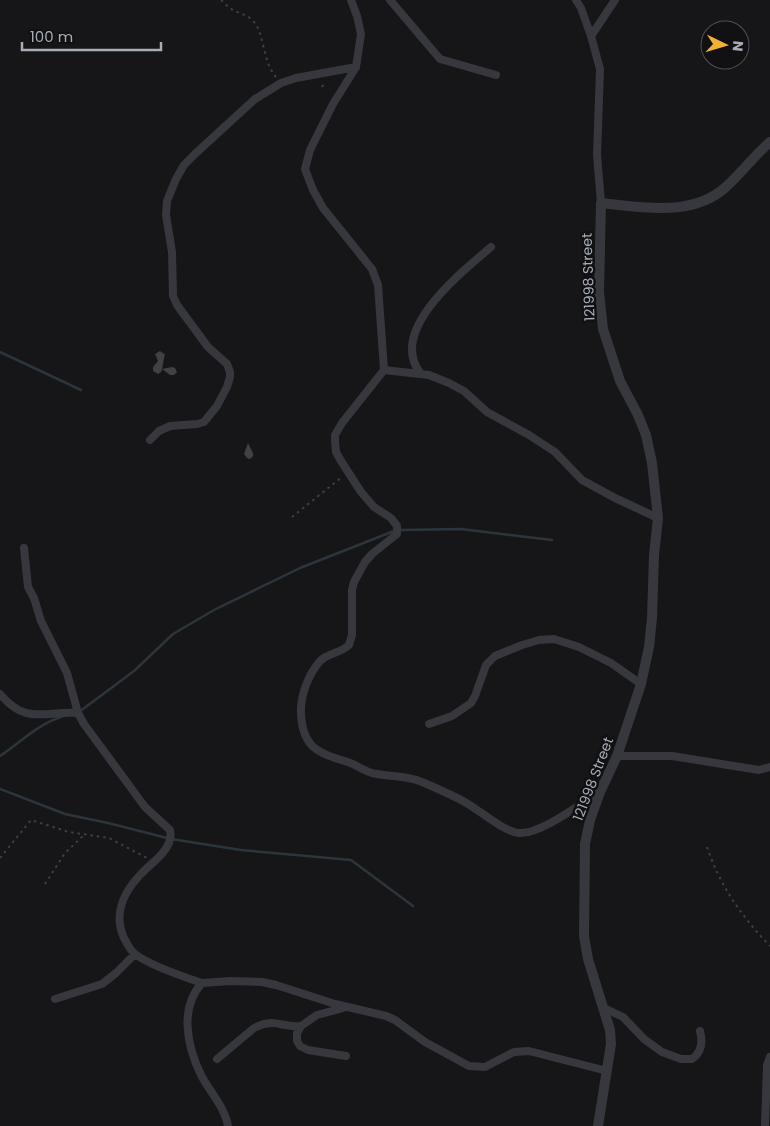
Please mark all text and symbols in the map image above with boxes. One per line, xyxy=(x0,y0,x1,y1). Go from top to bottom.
scale bar xyxy=(22,20,161,52)
north arrow xyxy=(700,20,750,70)
text: 100 m xyxy=(30,26,73,47)
text: N xyxy=(728,40,748,52)
street label: 121998 Street xyxy=(576,233,600,321)
street label: 121998 Street xyxy=(568,734,618,824)

